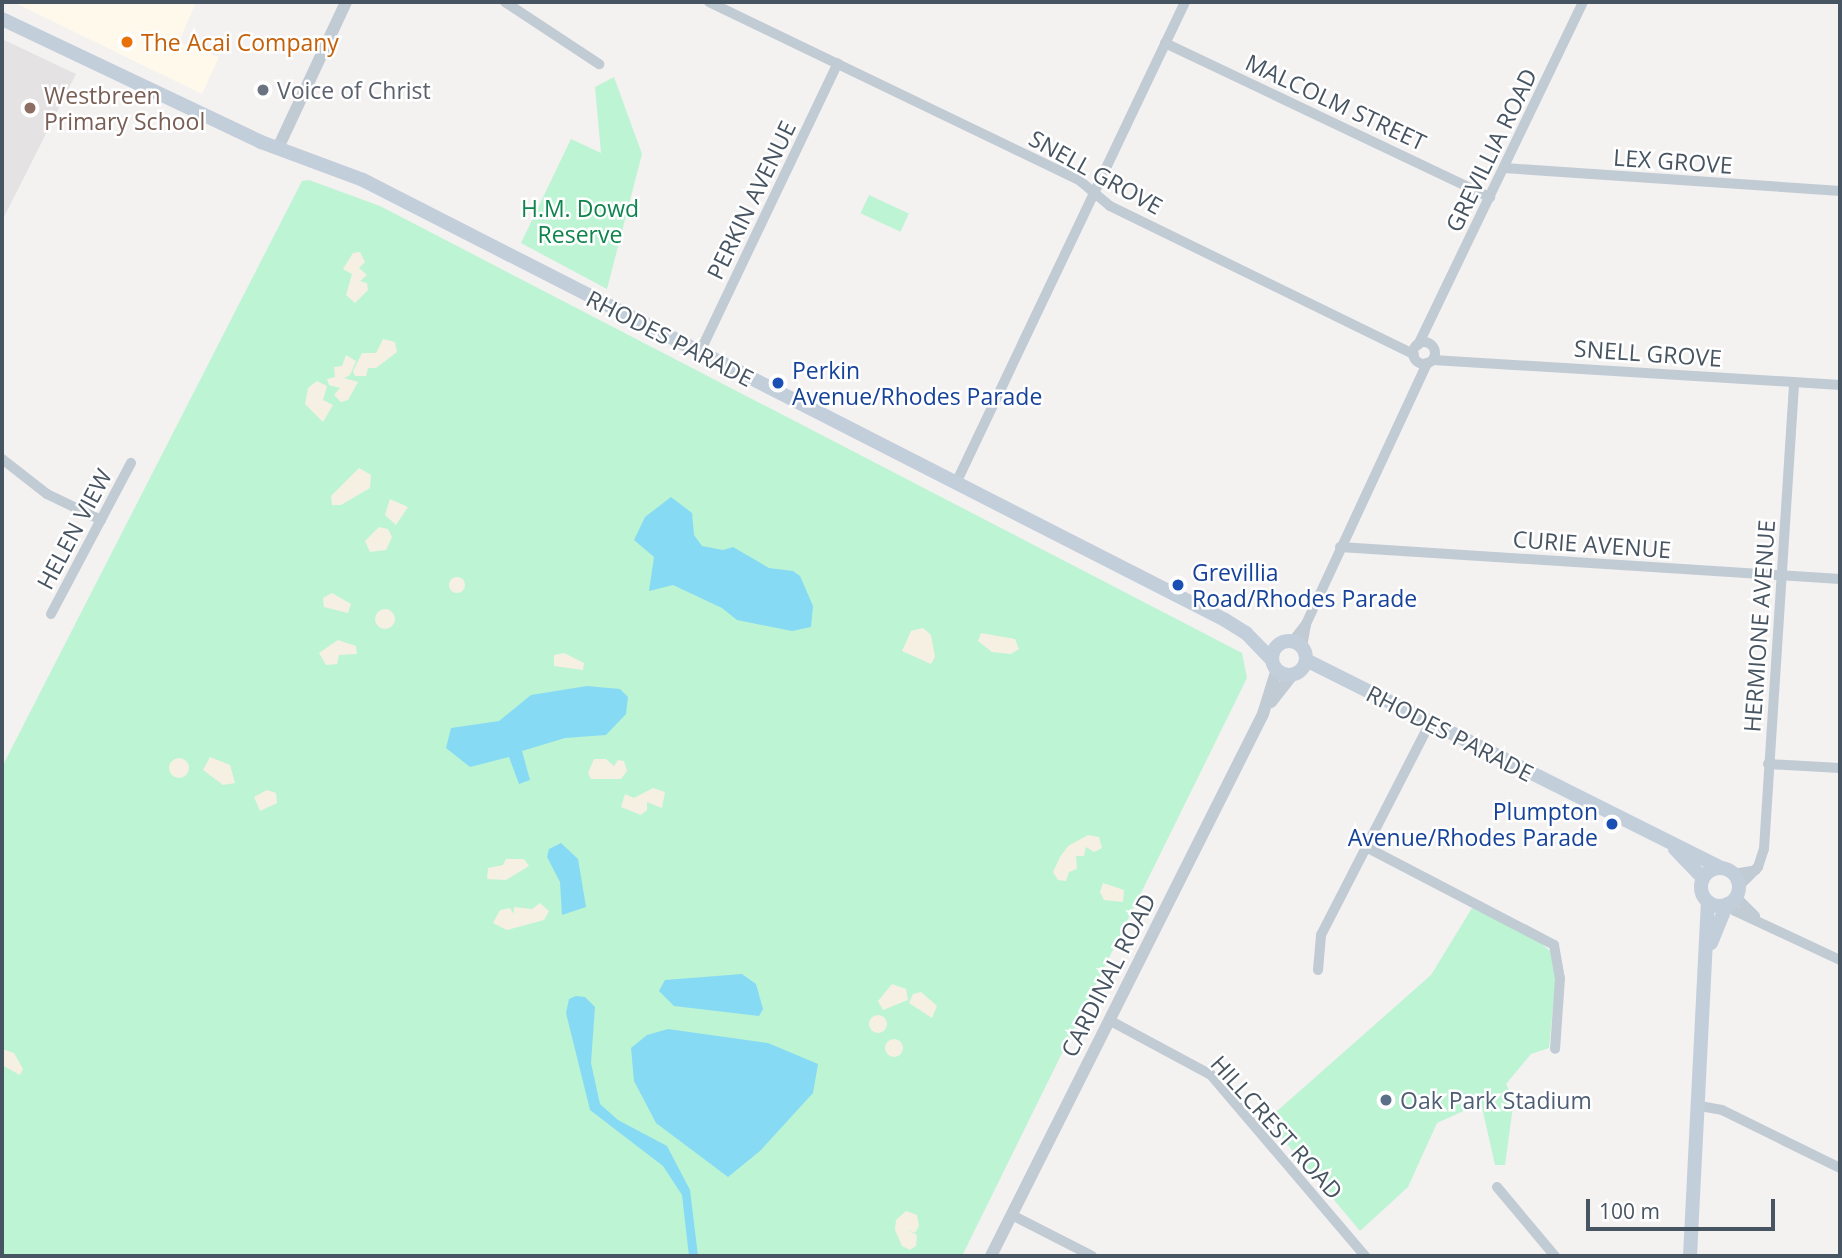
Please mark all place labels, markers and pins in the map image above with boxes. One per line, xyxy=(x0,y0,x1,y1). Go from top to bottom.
place label: The Acai Company xyxy=(141,28,339,56)
marker: The Acai Company xyxy=(119,34,135,50)
place label: Voice of Christ xyxy=(277,76,431,104)
place label: Westbreen Primary School xyxy=(44,81,205,135)
marker: Voice of Christ xyxy=(255,82,271,98)
marker: Westbreen Primary School xyxy=(22,100,38,116)
place label: Perkin Avenue/Rhodes Parade xyxy=(792,356,1042,410)
marker: Perkin Avenue/Rhodes Parade xyxy=(770,375,786,391)
place label: Grevillia Road/Rhodes Parade xyxy=(1192,558,1417,612)
marker: Grevillia Road/Rhodes Parade xyxy=(1170,577,1186,593)
place label: Plumpton Avenue/Rhodes Parade xyxy=(1348,797,1598,851)
marker: Plumpton Avenue/Rhodes Parade xyxy=(1604,816,1620,832)
place label: Oak Park Stadium xyxy=(1400,1086,1592,1114)
marker: Oak Park Stadium xyxy=(1378,1092,1394,1108)

